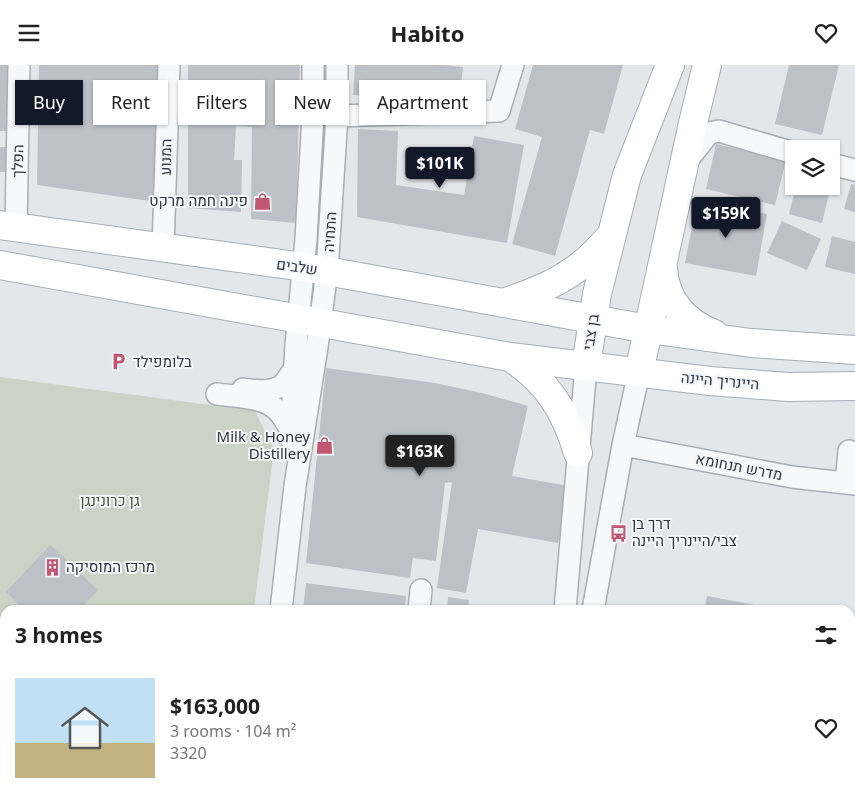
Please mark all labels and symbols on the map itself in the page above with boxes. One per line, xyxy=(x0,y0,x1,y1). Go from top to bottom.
street label: המנוע xyxy=(155,138,175,176)
street label: הפלך xyxy=(7,144,27,178)
pin: $101K xyxy=(405,147,475,189)
place label: פינה חמה מרקט xyxy=(149,190,248,210)
shop icon: פינה חמה מרקט xyxy=(252,191,272,211)
pin: $159K xyxy=(691,197,761,239)
street label: התחיה xyxy=(318,211,340,253)
street label: שלבים xyxy=(275,253,319,279)
street label: בן צבי xyxy=(577,312,603,352)
place label: בלומפילד xyxy=(133,351,192,371)
parking icon: בלומפילד xyxy=(109,352,129,372)
street label: היינריך היינה xyxy=(680,367,760,393)
place label: Milk & Honey Distillery xyxy=(217,426,310,463)
pin: $163K xyxy=(385,435,455,477)
shop icon: Milk & Honey Distillery xyxy=(314,436,334,456)
street label: מדרש תנחומא xyxy=(694,448,784,484)
park label: גן כרונינגן xyxy=(80,490,140,510)
place label: דרך בן צבי/היינריך היינה xyxy=(632,513,737,550)
bus stop icon: דרך בן צבי/היינריך היינה xyxy=(608,523,628,543)
place label: מרכז המוסיקה xyxy=(66,556,155,576)
building icon: מרכז המוסיקה xyxy=(42,557,62,577)

